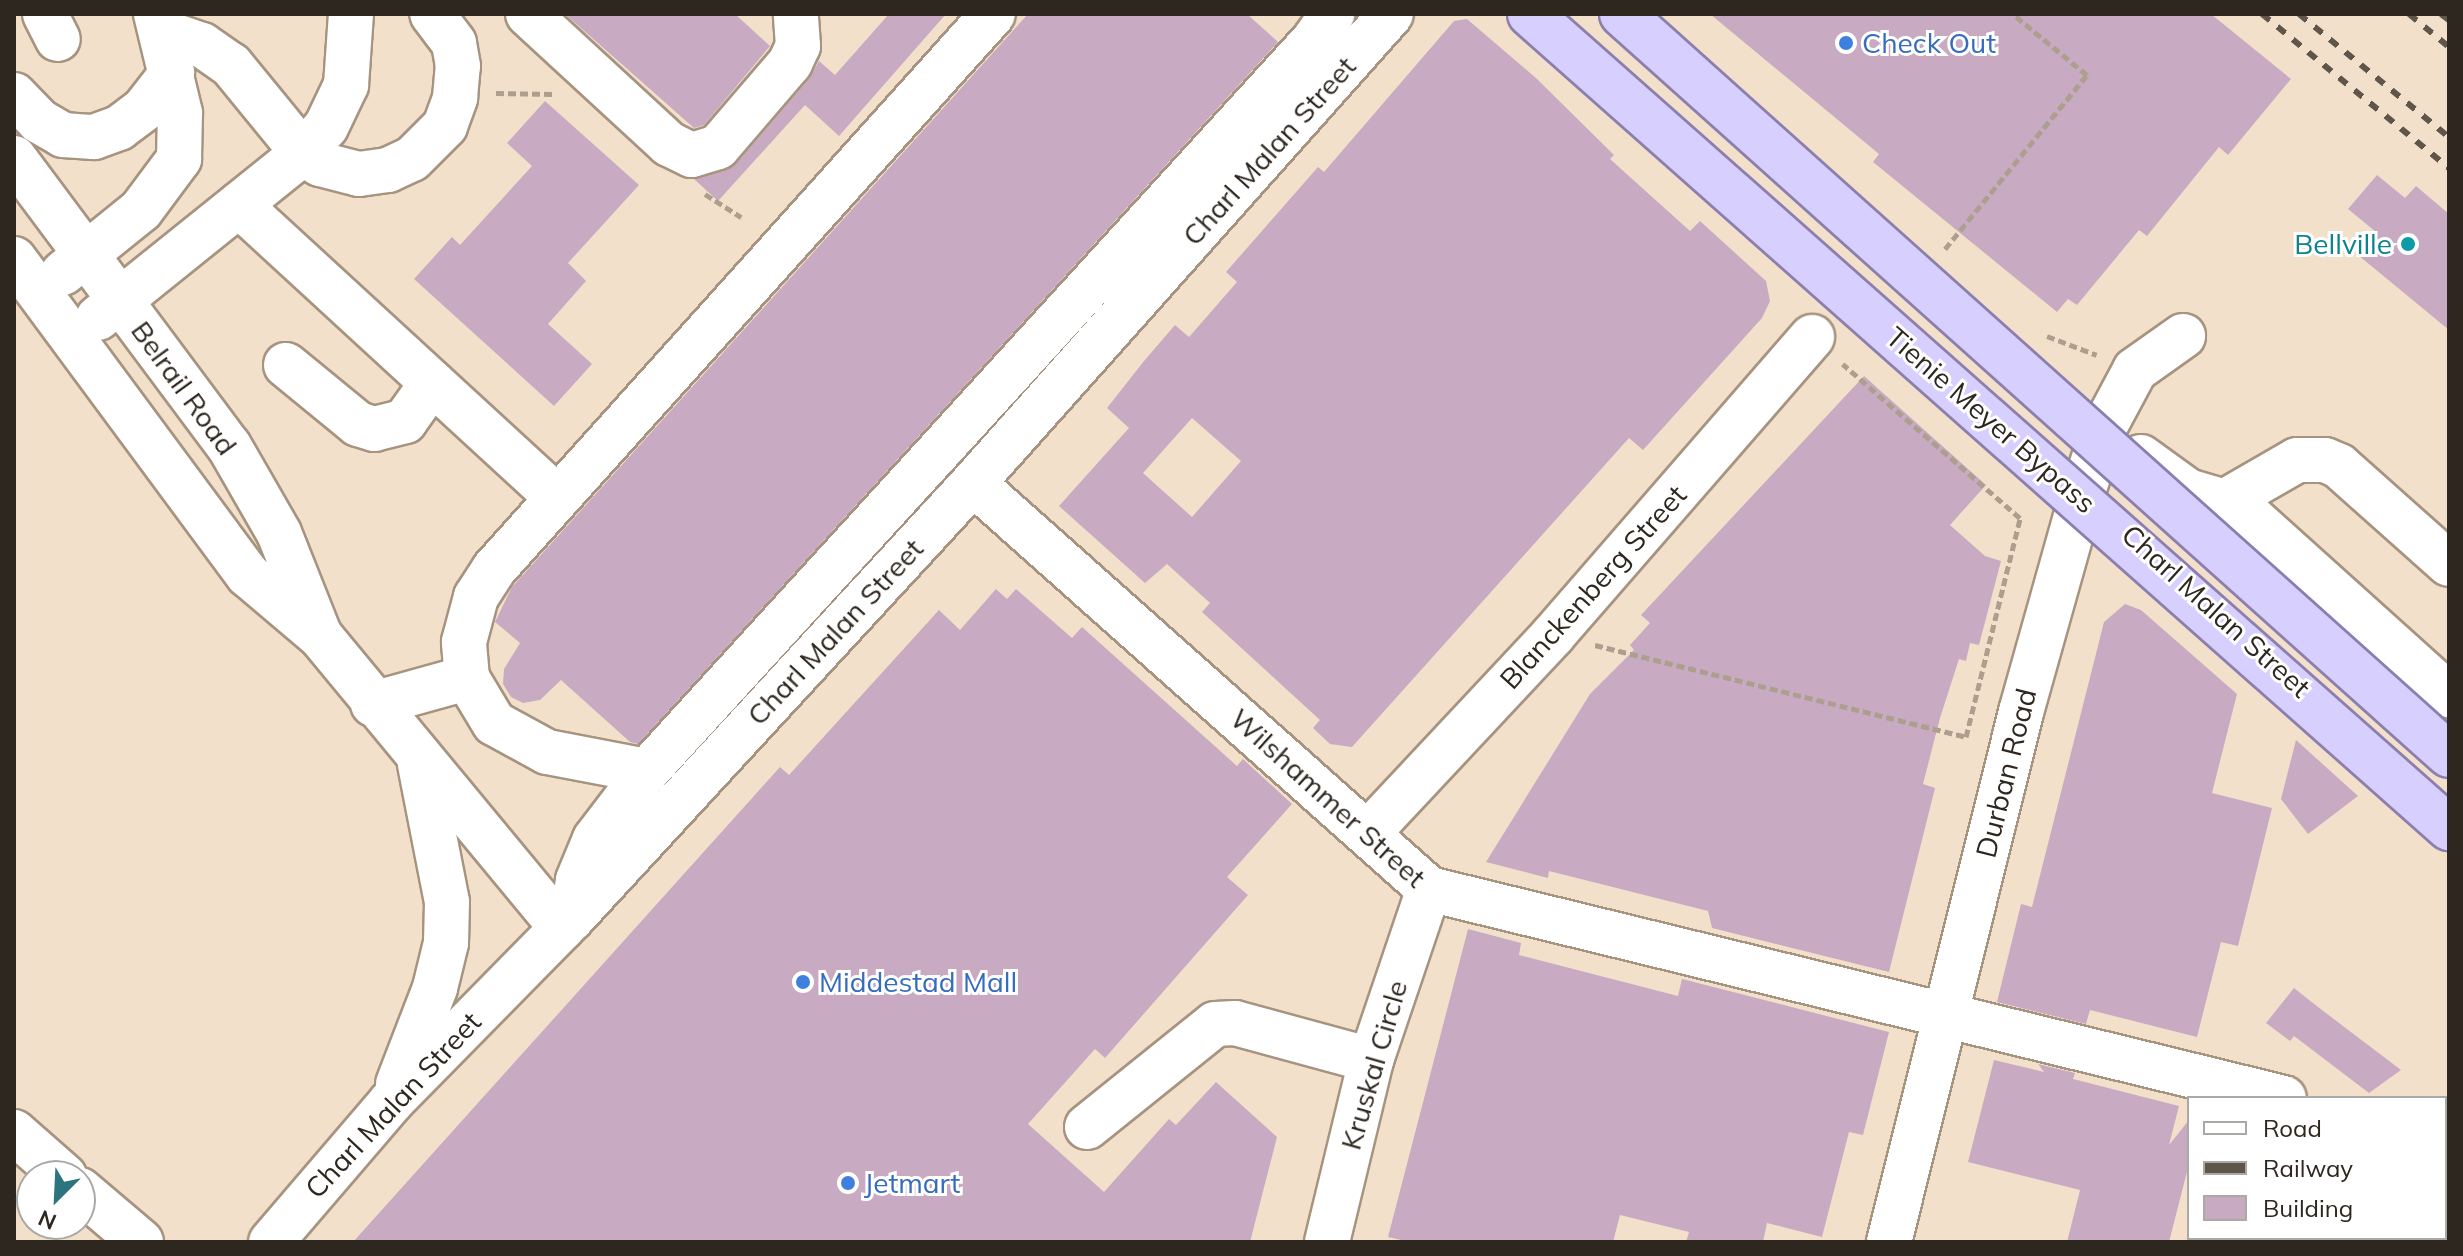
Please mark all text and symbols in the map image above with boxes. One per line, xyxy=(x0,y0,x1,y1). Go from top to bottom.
place label: Check Out xyxy=(1862,26,1996,60)
marker: Check Out xyxy=(1837,34,1855,52)
street label: Charl Malan Street xyxy=(1176,50,1362,252)
place label: Bellville xyxy=(2294,227,2392,261)
marker: Bellville xyxy=(2399,235,2417,253)
street label: Belrail Road xyxy=(124,315,244,461)
street label: Tienie Meyer Bypass xyxy=(1880,320,2102,520)
street label: Blanckenberg Street xyxy=(1493,478,1693,696)
street label: Charl Malan Street xyxy=(2115,518,2317,704)
street label: Charl Malan Street xyxy=(740,532,930,732)
street label: Durban Road xyxy=(1969,685,2043,861)
street label: Wilshammer Street xyxy=(1224,702,1432,894)
place label: Middestad Mall xyxy=(819,965,1017,999)
marker: Middestad Mall xyxy=(794,973,812,991)
street label: Kruskal Circle xyxy=(1334,976,1414,1154)
street label: Charl Malan Street xyxy=(298,1005,488,1205)
legend xyxy=(2187,1096,2447,1240)
text: Road xyxy=(2263,1113,2322,1143)
text: Railway xyxy=(2263,1153,2353,1183)
north arrow xyxy=(16,1160,96,1240)
place label: Jetmart xyxy=(864,1166,960,1200)
marker: Jetmart xyxy=(839,1174,857,1192)
text: Building xyxy=(2263,1193,2353,1223)
text: N xyxy=(34,1204,60,1236)

